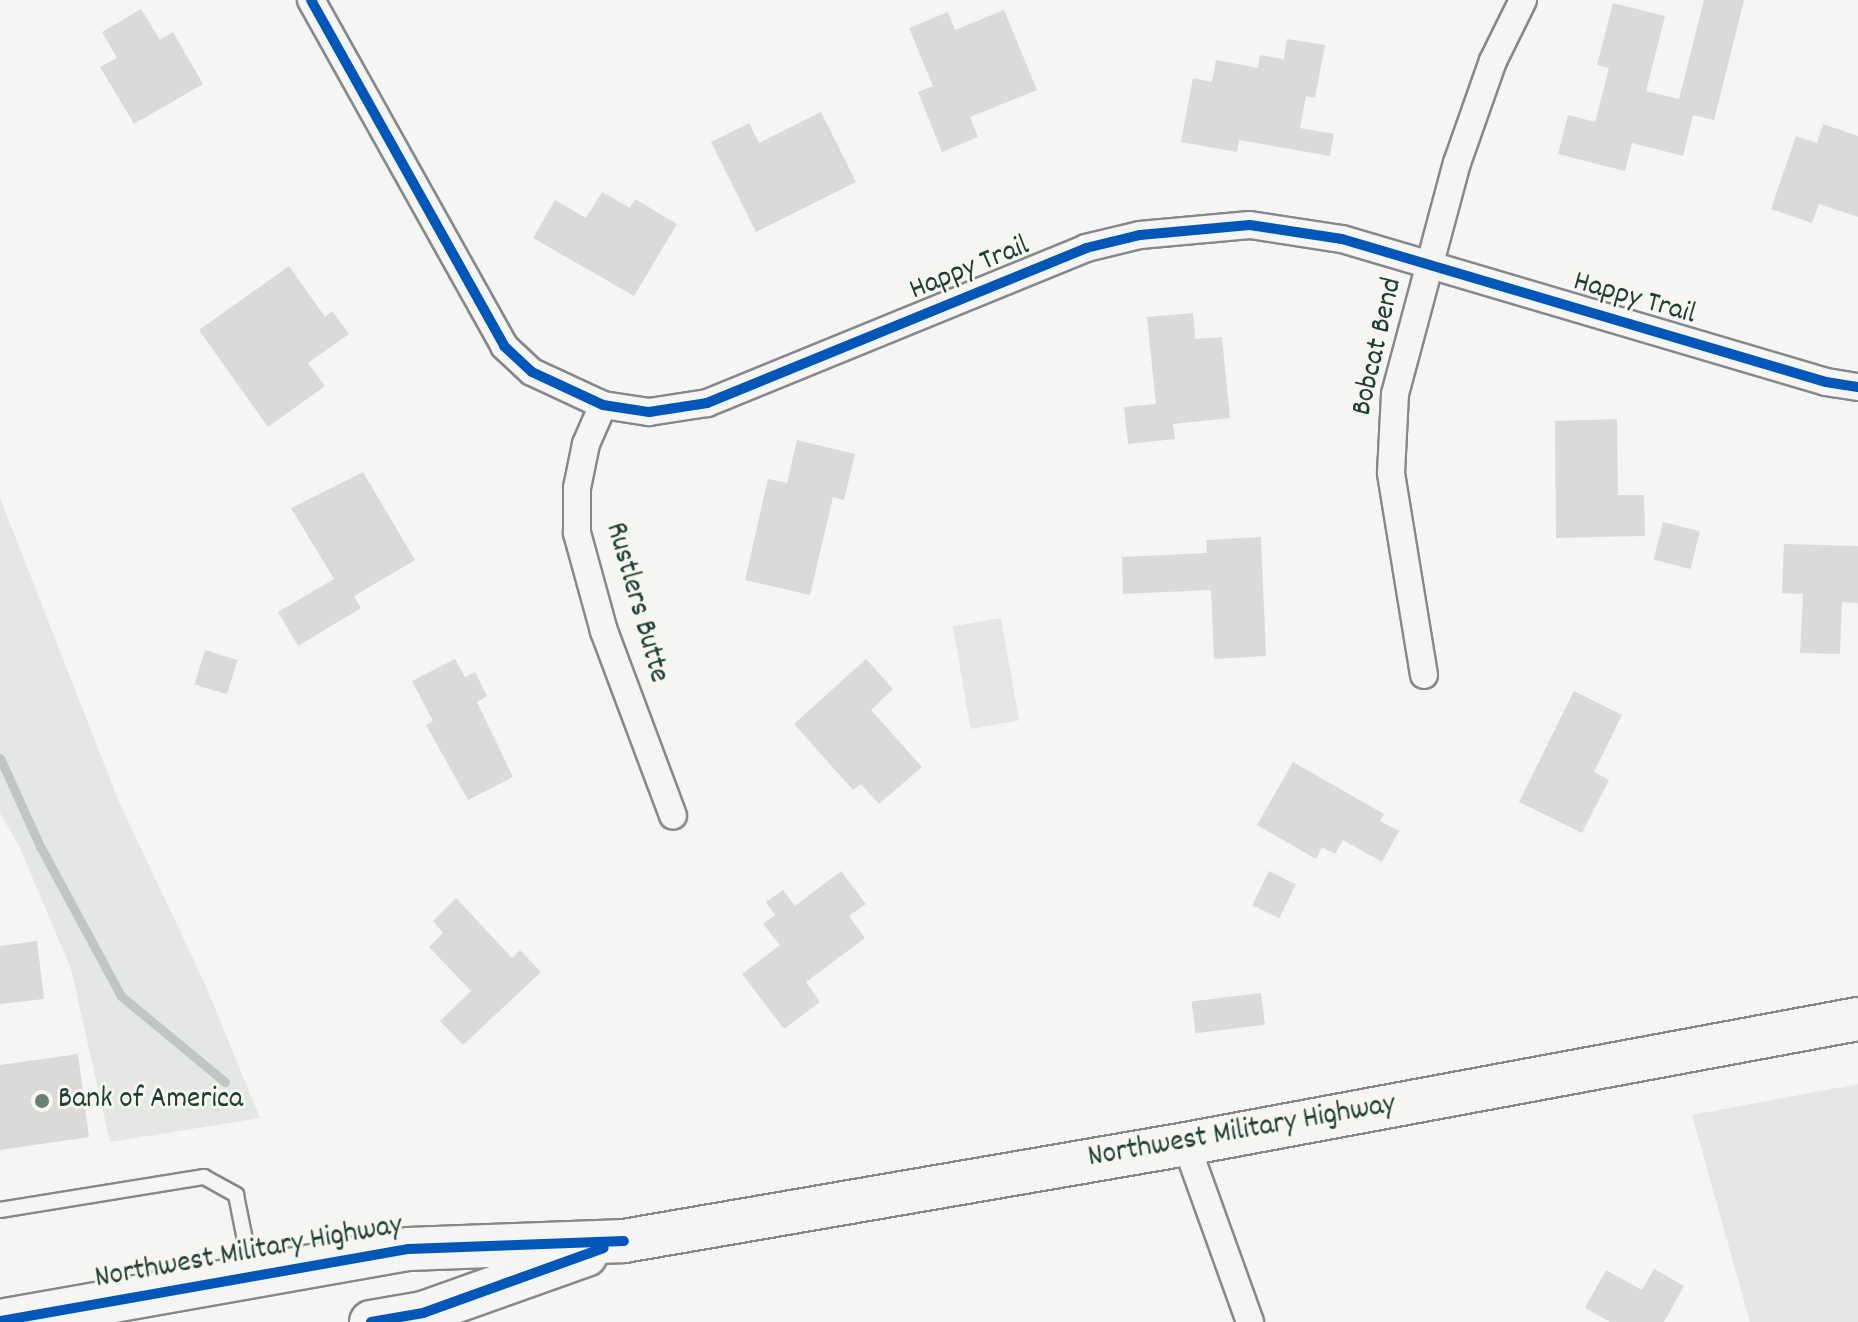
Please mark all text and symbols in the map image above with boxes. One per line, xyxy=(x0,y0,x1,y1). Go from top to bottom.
street label: Happy Trail xyxy=(905,230,1035,310)
street label: Happy Trail xyxy=(1569,265,1699,335)
street label: Bobcat Bend xyxy=(1346,275,1412,419)
street label: Rustlers Butte xyxy=(595,519,675,687)
place label: Bank of America xyxy=(58,1083,243,1119)
street label: Northwest Military Highway xyxy=(1086,1088,1398,1178)
marker: Bank of America xyxy=(33,1092,51,1110)
street label: Northwest Military Highway xyxy=(93,1209,405,1299)

